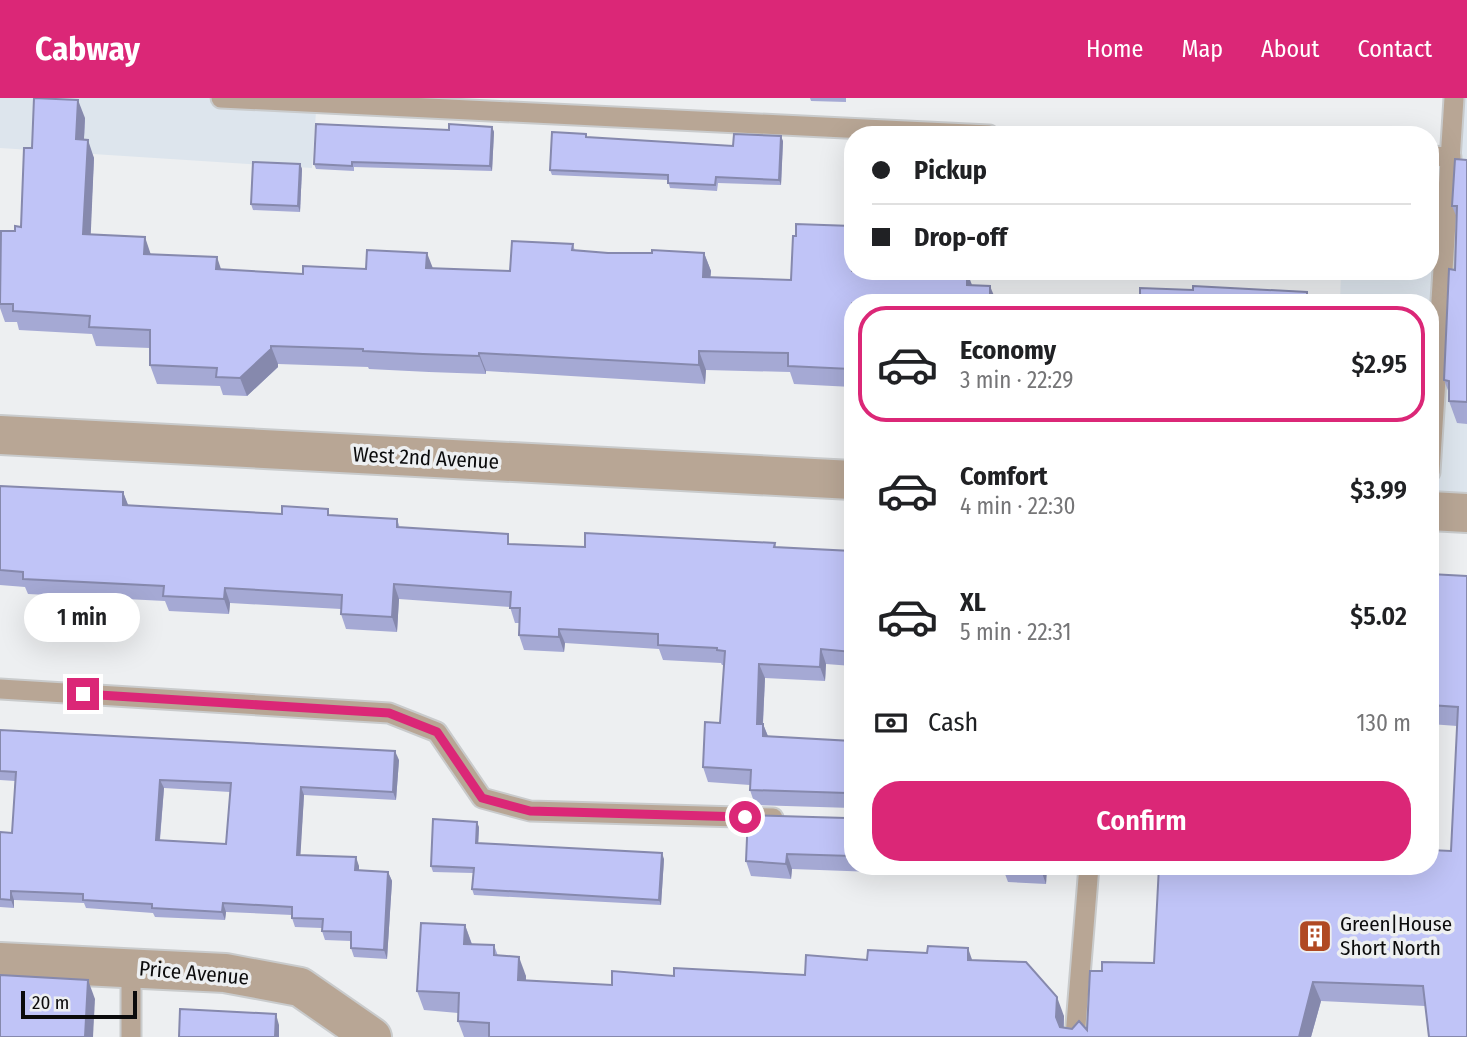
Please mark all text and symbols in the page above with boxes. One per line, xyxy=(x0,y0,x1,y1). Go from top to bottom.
text: Cabway xyxy=(35,29,140,69)
text: Home xyxy=(1086,35,1143,63)
text: Map xyxy=(1181,35,1223,63)
text: About xyxy=(1261,35,1319,63)
text: Contact xyxy=(1357,35,1432,63)
text: Pickup xyxy=(914,155,987,186)
text: Drop-off xyxy=(914,222,1007,253)
icon: car xyxy=(876,333,939,396)
text: Economy xyxy=(960,335,1056,366)
text: $2.95 xyxy=(1351,349,1407,380)
text: 3 min · 22:29 xyxy=(960,366,1073,394)
street label: West 2nd Avenue xyxy=(352,441,500,475)
icon: car xyxy=(876,459,939,522)
text: Comfort xyxy=(960,461,1048,492)
text: $3.99 xyxy=(1350,475,1407,506)
text: 4 min · 22:30 xyxy=(960,492,1076,520)
icon: car xyxy=(876,585,939,648)
text: XL xyxy=(960,587,986,618)
callout: 1 min xyxy=(25,592,141,642)
text: $5.02 xyxy=(1350,601,1407,632)
text: 1 min xyxy=(57,603,107,631)
text: 5 min · 22:31 xyxy=(960,618,1071,646)
route end xyxy=(67,678,99,710)
icon: cash xyxy=(872,704,910,742)
text: Cash xyxy=(928,707,978,738)
text: 130 m xyxy=(1357,709,1411,737)
button: Confirm xyxy=(872,781,1411,861)
route start xyxy=(729,801,761,833)
place label: Green|House Short North xyxy=(1340,911,1452,961)
building icon: Green|House Short North xyxy=(1296,917,1334,955)
street label: Price Avenue xyxy=(138,955,250,991)
scale bar xyxy=(21,988,136,1020)
text: 20 m xyxy=(32,991,69,1014)

